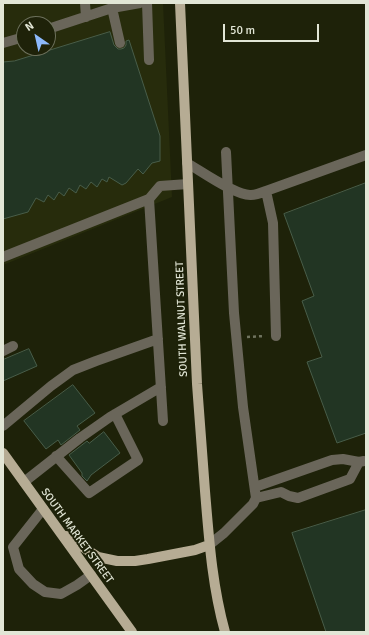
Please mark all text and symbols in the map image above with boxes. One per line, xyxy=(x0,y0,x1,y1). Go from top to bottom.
north arrow xyxy=(16,16,56,56)
scale bar xyxy=(225,16,321,42)
text: N xyxy=(23,19,36,34)
text: 50 m xyxy=(230,23,255,38)
street label: SOUTH WALNUT STREET xyxy=(173,261,191,377)
street label: SOUTH MARKET STREET xyxy=(38,486,116,586)

